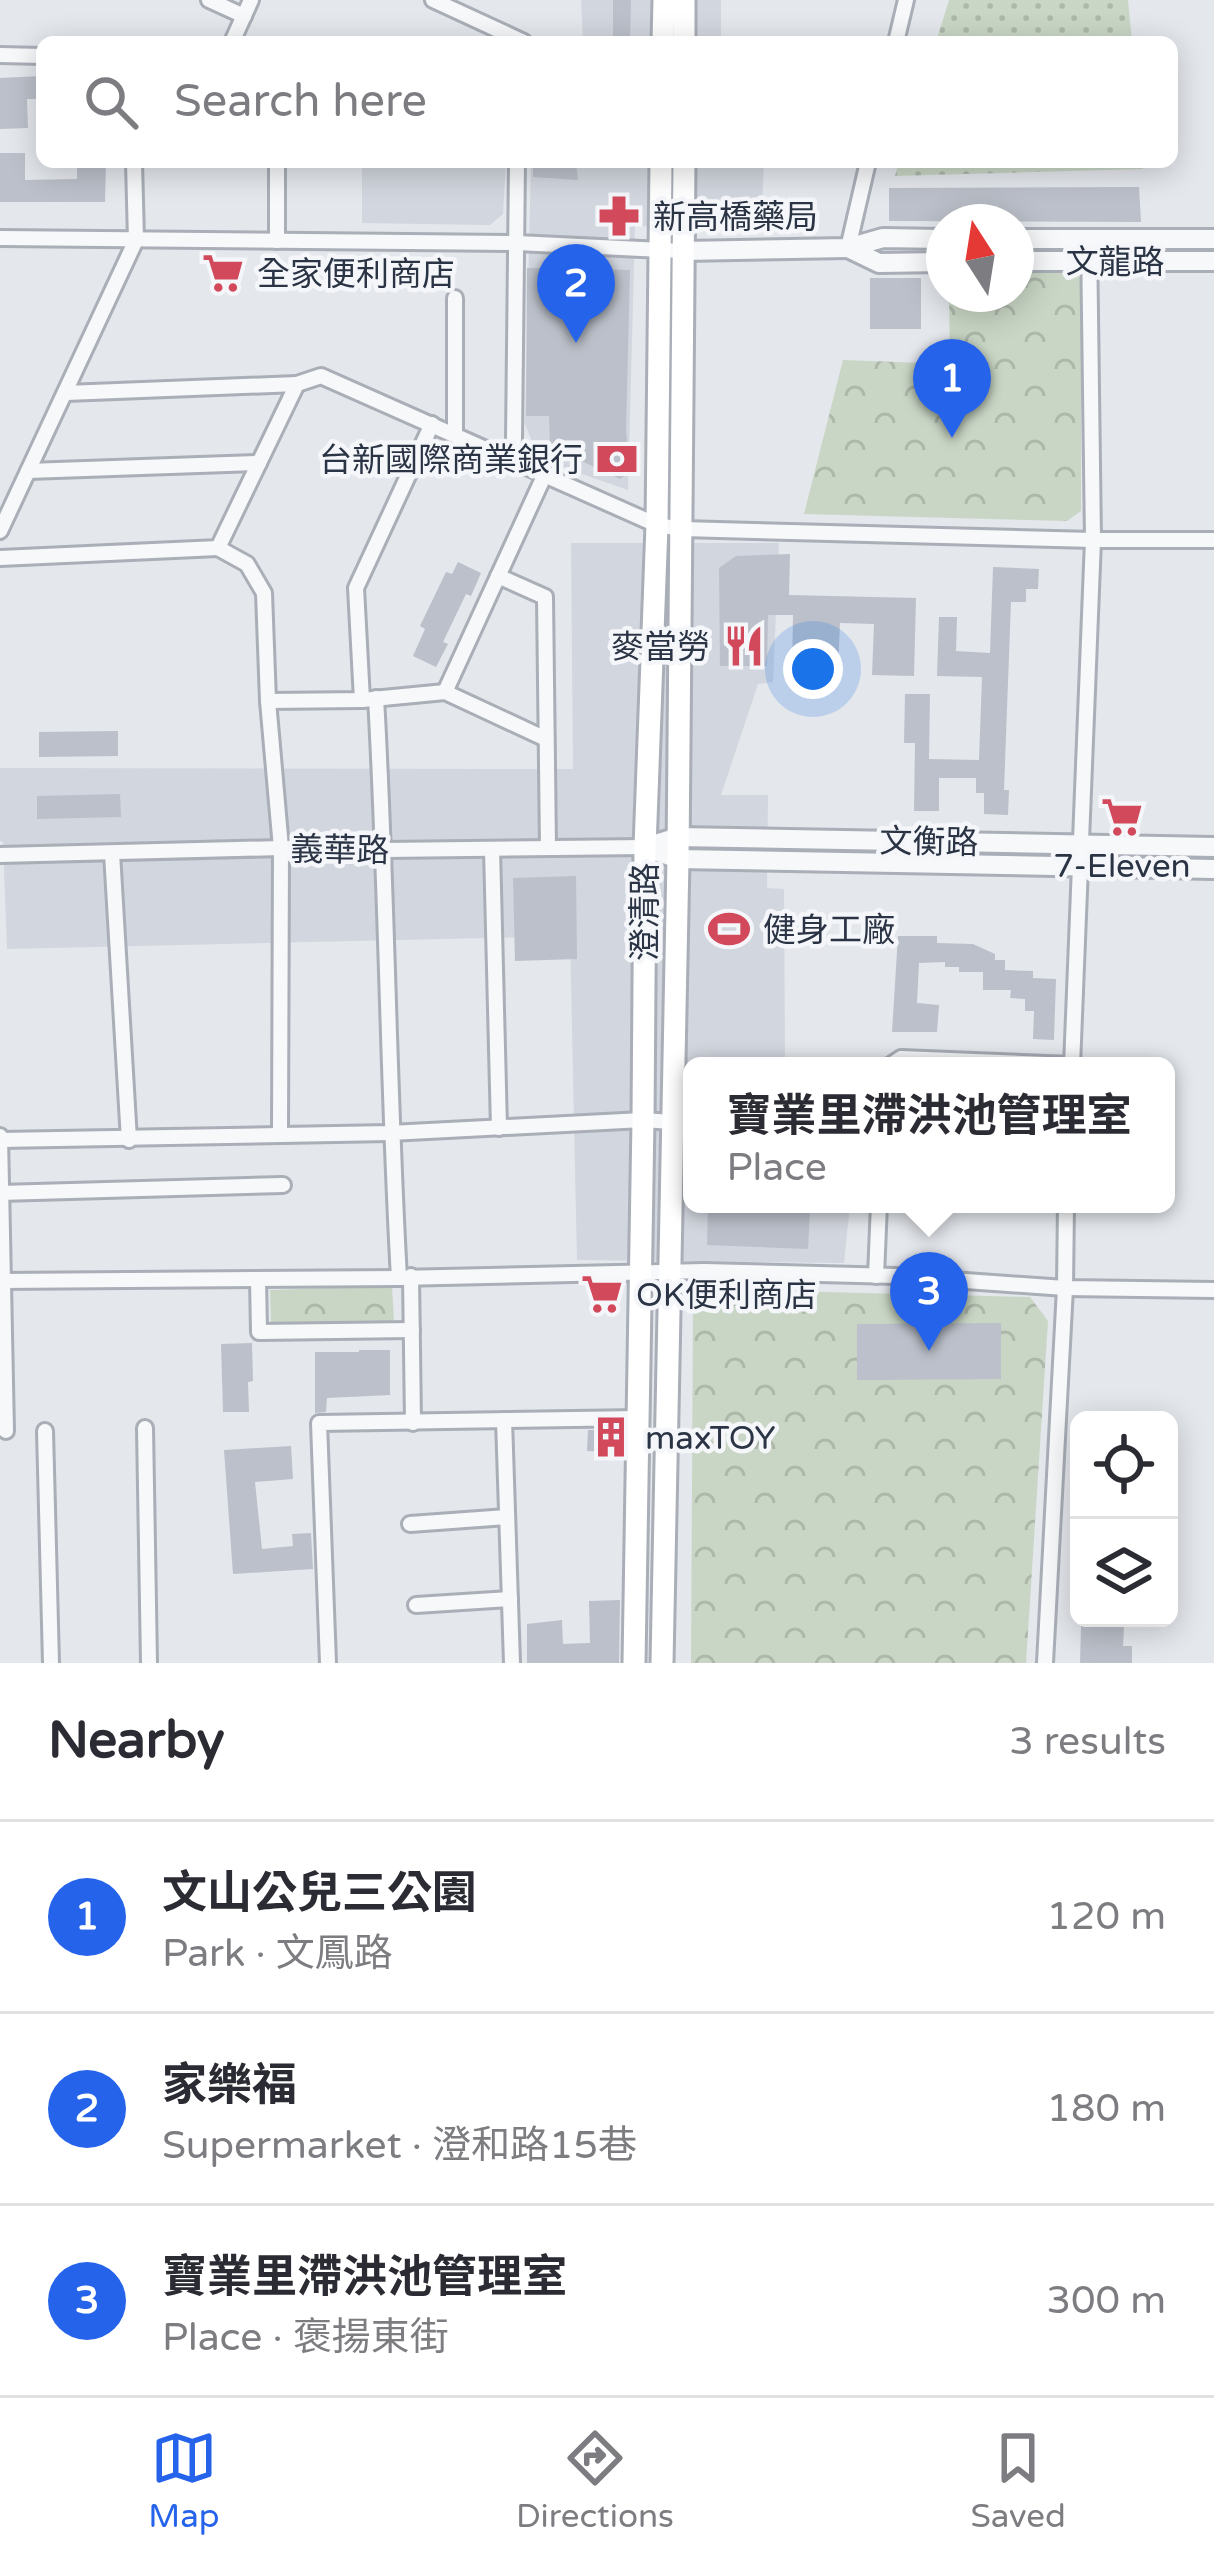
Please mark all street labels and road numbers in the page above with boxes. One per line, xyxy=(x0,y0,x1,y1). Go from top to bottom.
street label: 文龍路 xyxy=(1066,243,1165,282)
street label: 文衡路 xyxy=(879,822,979,863)
street label: 義華路 xyxy=(290,830,390,871)
street label: 澄清路 xyxy=(626,863,665,962)

